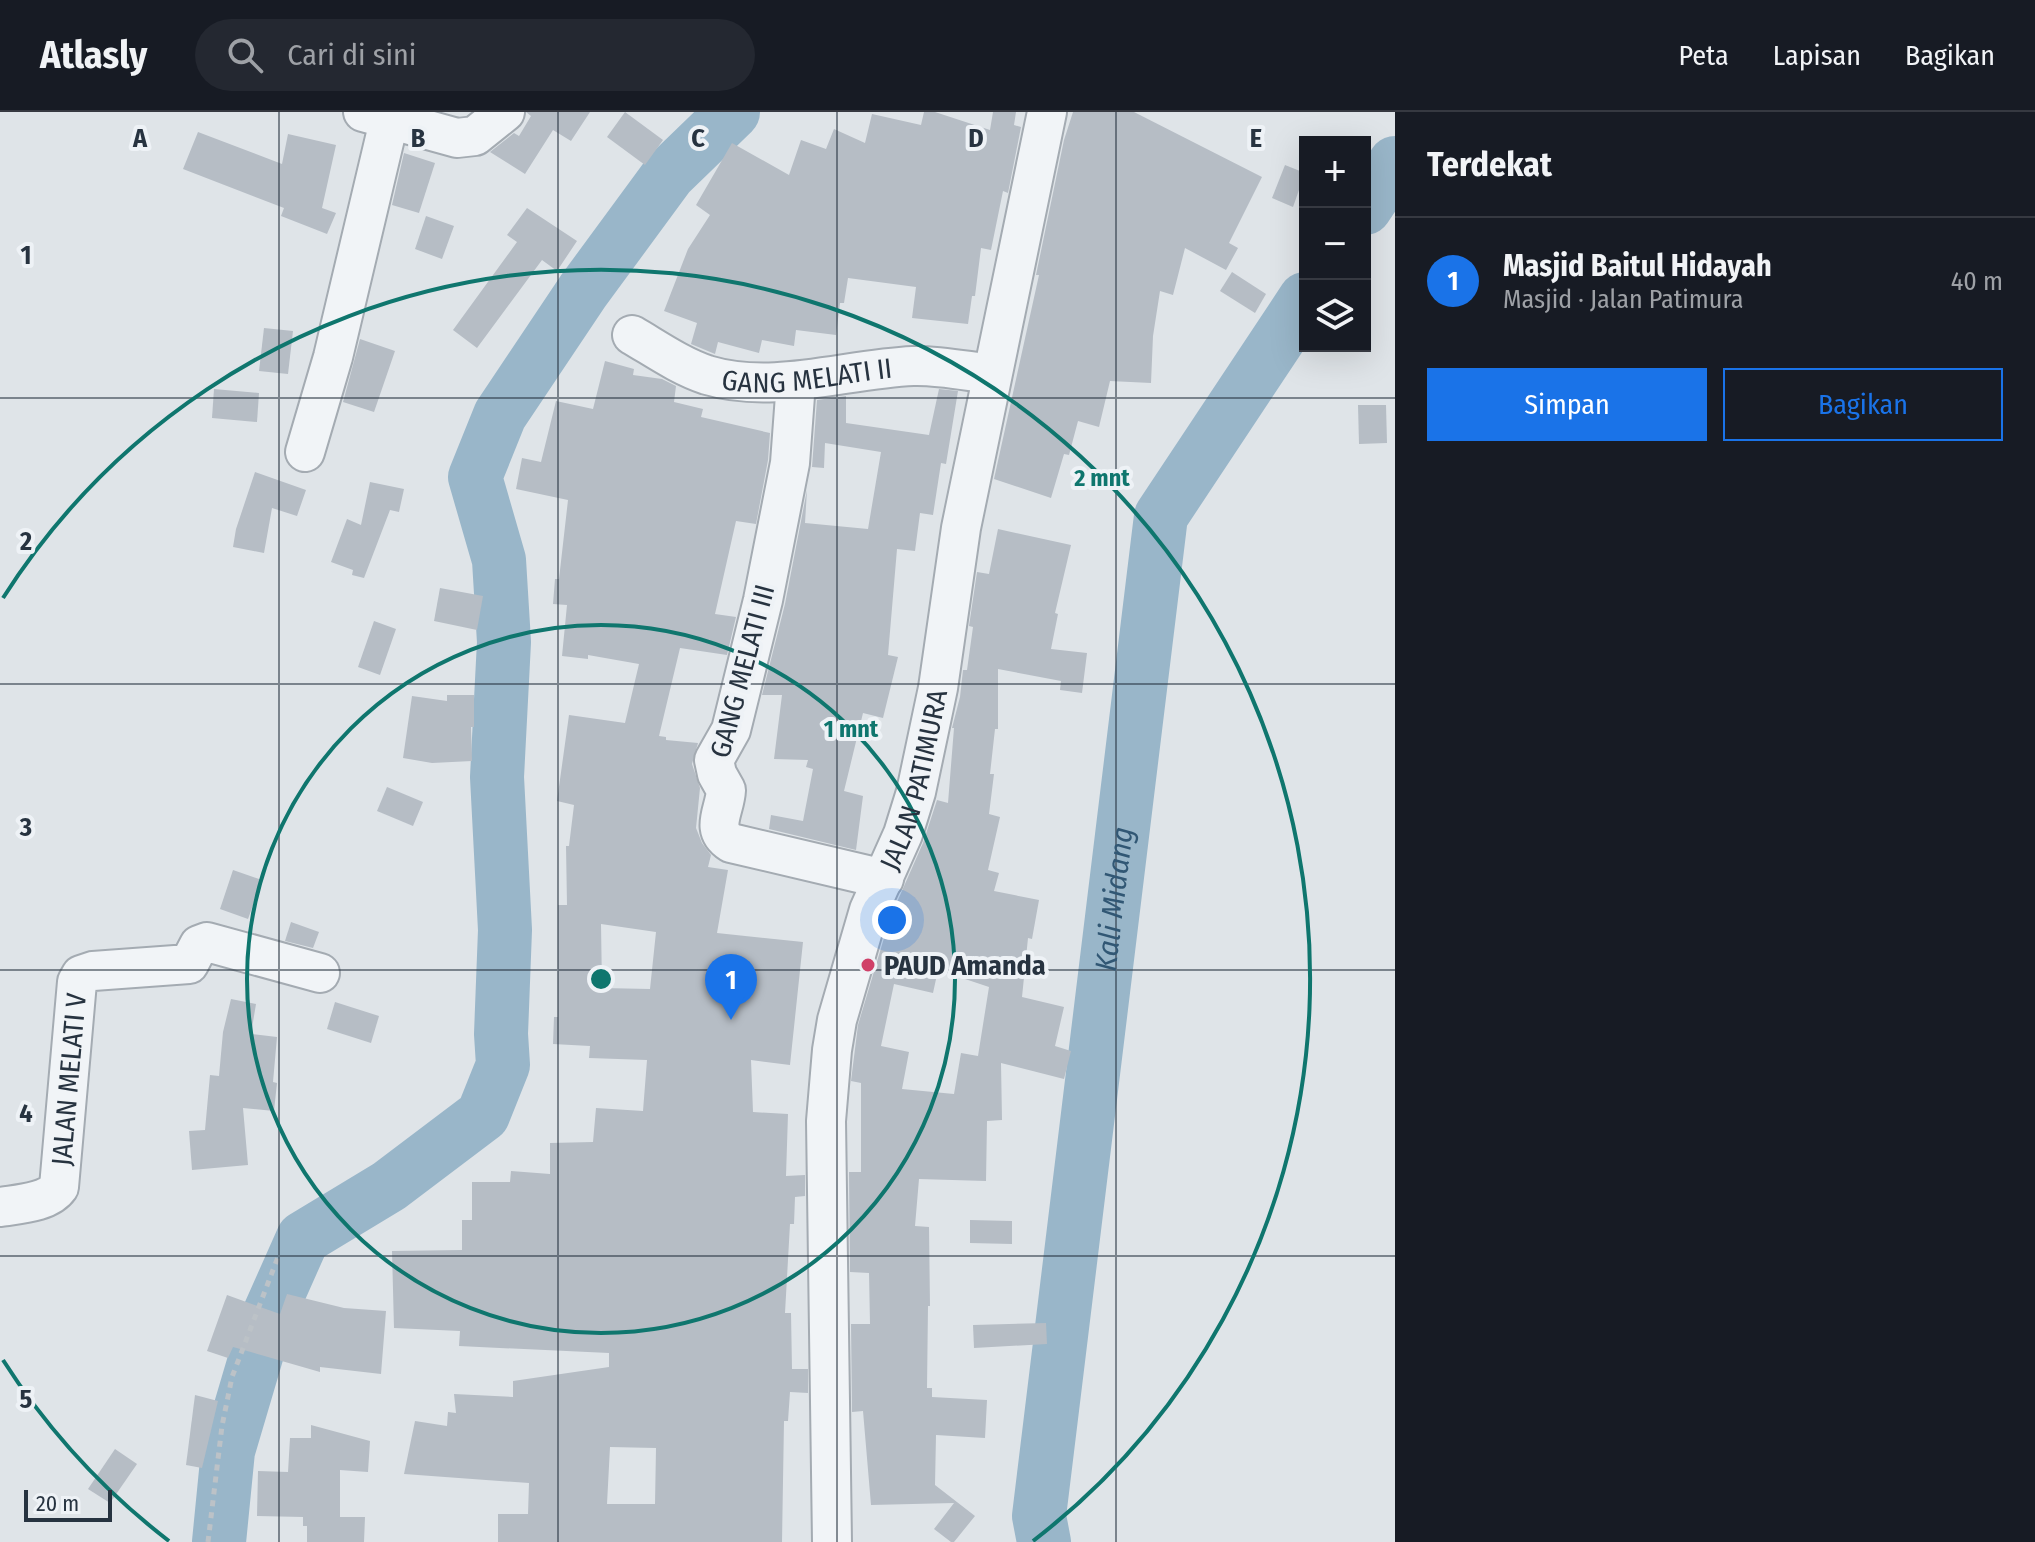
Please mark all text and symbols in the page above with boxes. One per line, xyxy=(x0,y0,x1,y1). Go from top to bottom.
search box xyxy=(195,19,755,91)
text: Atlasly xyxy=(40,32,147,78)
icon: search xyxy=(223,33,267,77)
text: Cari di sini xyxy=(287,37,416,73)
text: Peta xyxy=(1678,39,1729,72)
text: Lapisan xyxy=(1773,39,1861,72)
text: Bagikan xyxy=(1905,39,1995,72)
text: A xyxy=(132,123,148,154)
text: B xyxy=(411,123,426,154)
text: C xyxy=(691,123,705,154)
text: D xyxy=(968,123,984,154)
text: E xyxy=(1250,123,1262,154)
map controls xyxy=(1299,136,1371,352)
button: + xyxy=(1299,136,1371,208)
text: Terdekat xyxy=(1427,144,1552,185)
button: − xyxy=(1299,208,1371,280)
text: 1 xyxy=(21,240,32,271)
text: Masjid Baitul Hidayah xyxy=(1503,248,1772,284)
text: 1 xyxy=(1448,266,1459,297)
text: 40 m xyxy=(1951,266,2003,297)
button: layers xyxy=(1299,280,1371,352)
text: Masjid · Jalan Patimura xyxy=(1503,284,1743,315)
street label: GANG MELATI II xyxy=(719,352,893,400)
button: Simpan xyxy=(1427,368,1707,441)
button: Bagikan xyxy=(1723,368,2003,441)
text: 2 mnt xyxy=(1073,464,1130,492)
text: 2 xyxy=(19,526,32,557)
street label: GANG MELATI III xyxy=(704,581,781,761)
street label: JALAN PATIMURA xyxy=(873,686,954,875)
text: 1 mnt xyxy=(824,715,879,743)
text: 3 xyxy=(19,812,32,843)
water label: Kali Midang xyxy=(1088,825,1141,973)
your location xyxy=(872,900,912,940)
place label: PAUD Amanda xyxy=(884,949,1046,982)
pin: 1 xyxy=(705,954,757,1020)
marker: PAUD Amanda xyxy=(859,956,877,974)
centre of rings xyxy=(587,965,615,993)
street label: JALAN MELATI V xyxy=(45,991,93,1167)
text: 4 xyxy=(19,1098,33,1129)
text: 5 xyxy=(20,1384,33,1415)
scale bar xyxy=(24,1486,112,1522)
text: 20 m xyxy=(36,1490,79,1517)

